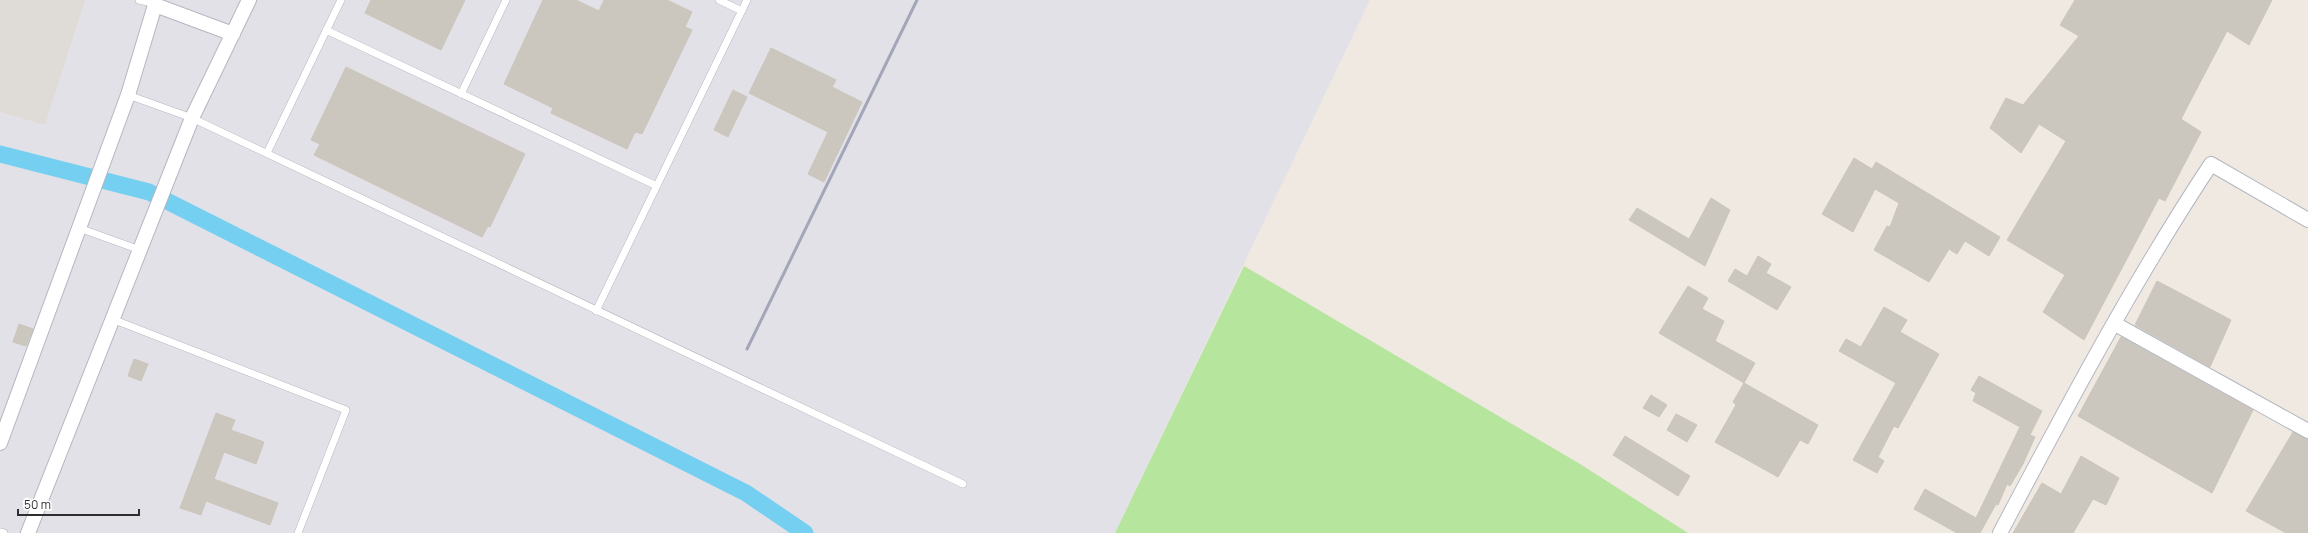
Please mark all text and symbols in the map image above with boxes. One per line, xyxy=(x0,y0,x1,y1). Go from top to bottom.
scale bar xyxy=(18,491,139,517)
text: 50 m xyxy=(24,496,51,513)

